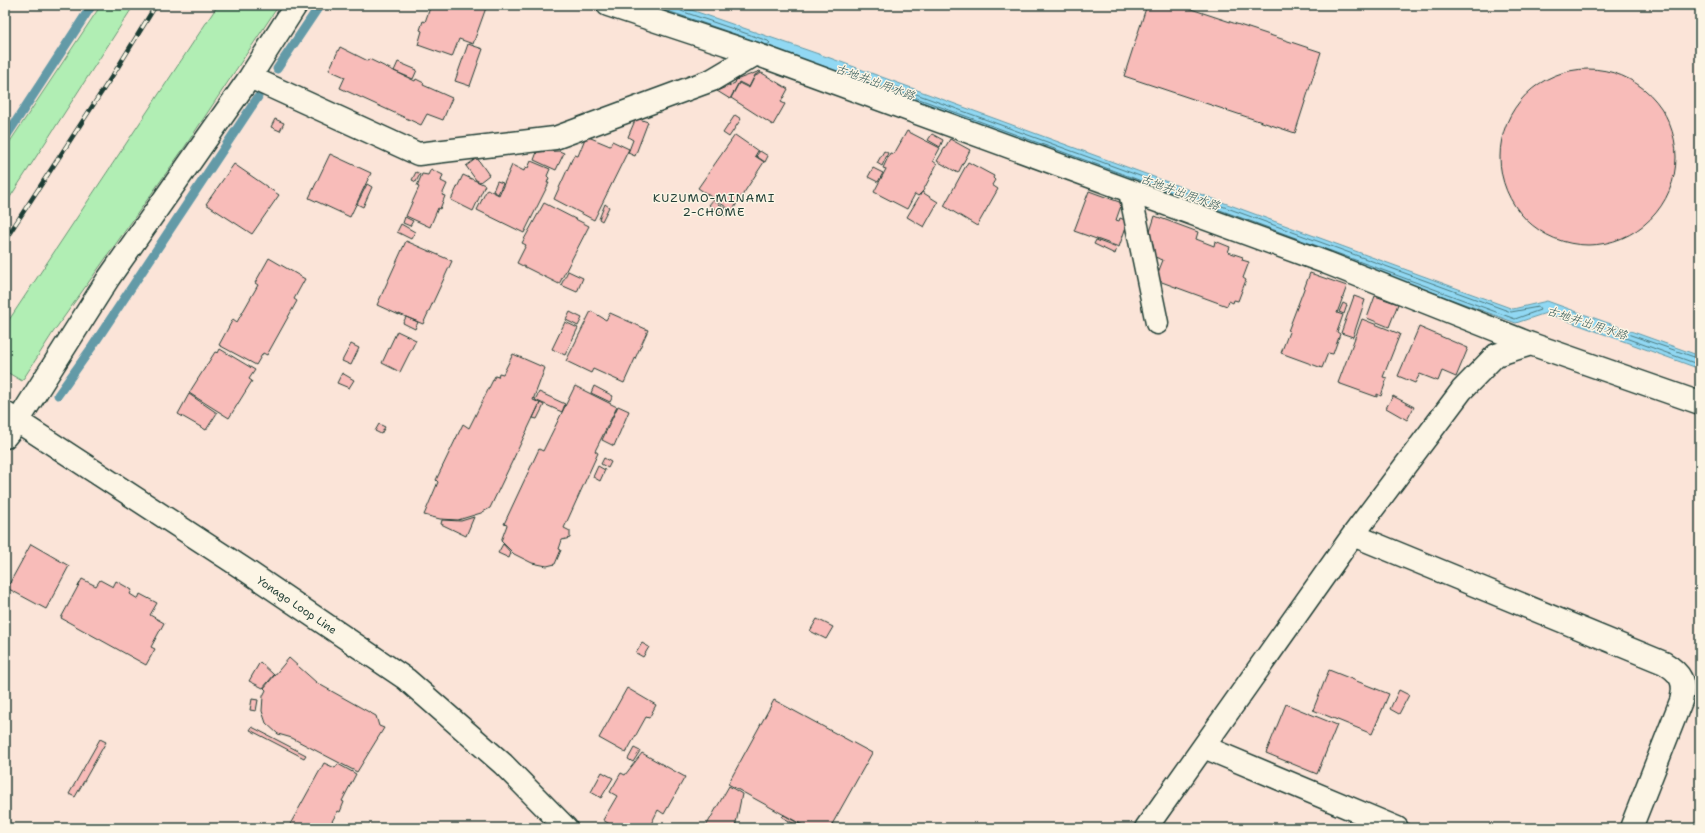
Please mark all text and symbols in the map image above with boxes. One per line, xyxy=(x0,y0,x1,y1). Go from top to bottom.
water label: 古地井出用水路 xyxy=(833,60,918,104)
water label: 古地井出用水路 xyxy=(1138,170,1223,214)
district label: KUZUMO-MINAMI 2-CHOME xyxy=(653,190,775,220)
water label: 古地井出用水路 xyxy=(1545,302,1630,344)
street label: Yonago Loop Line xyxy=(254,573,340,638)

